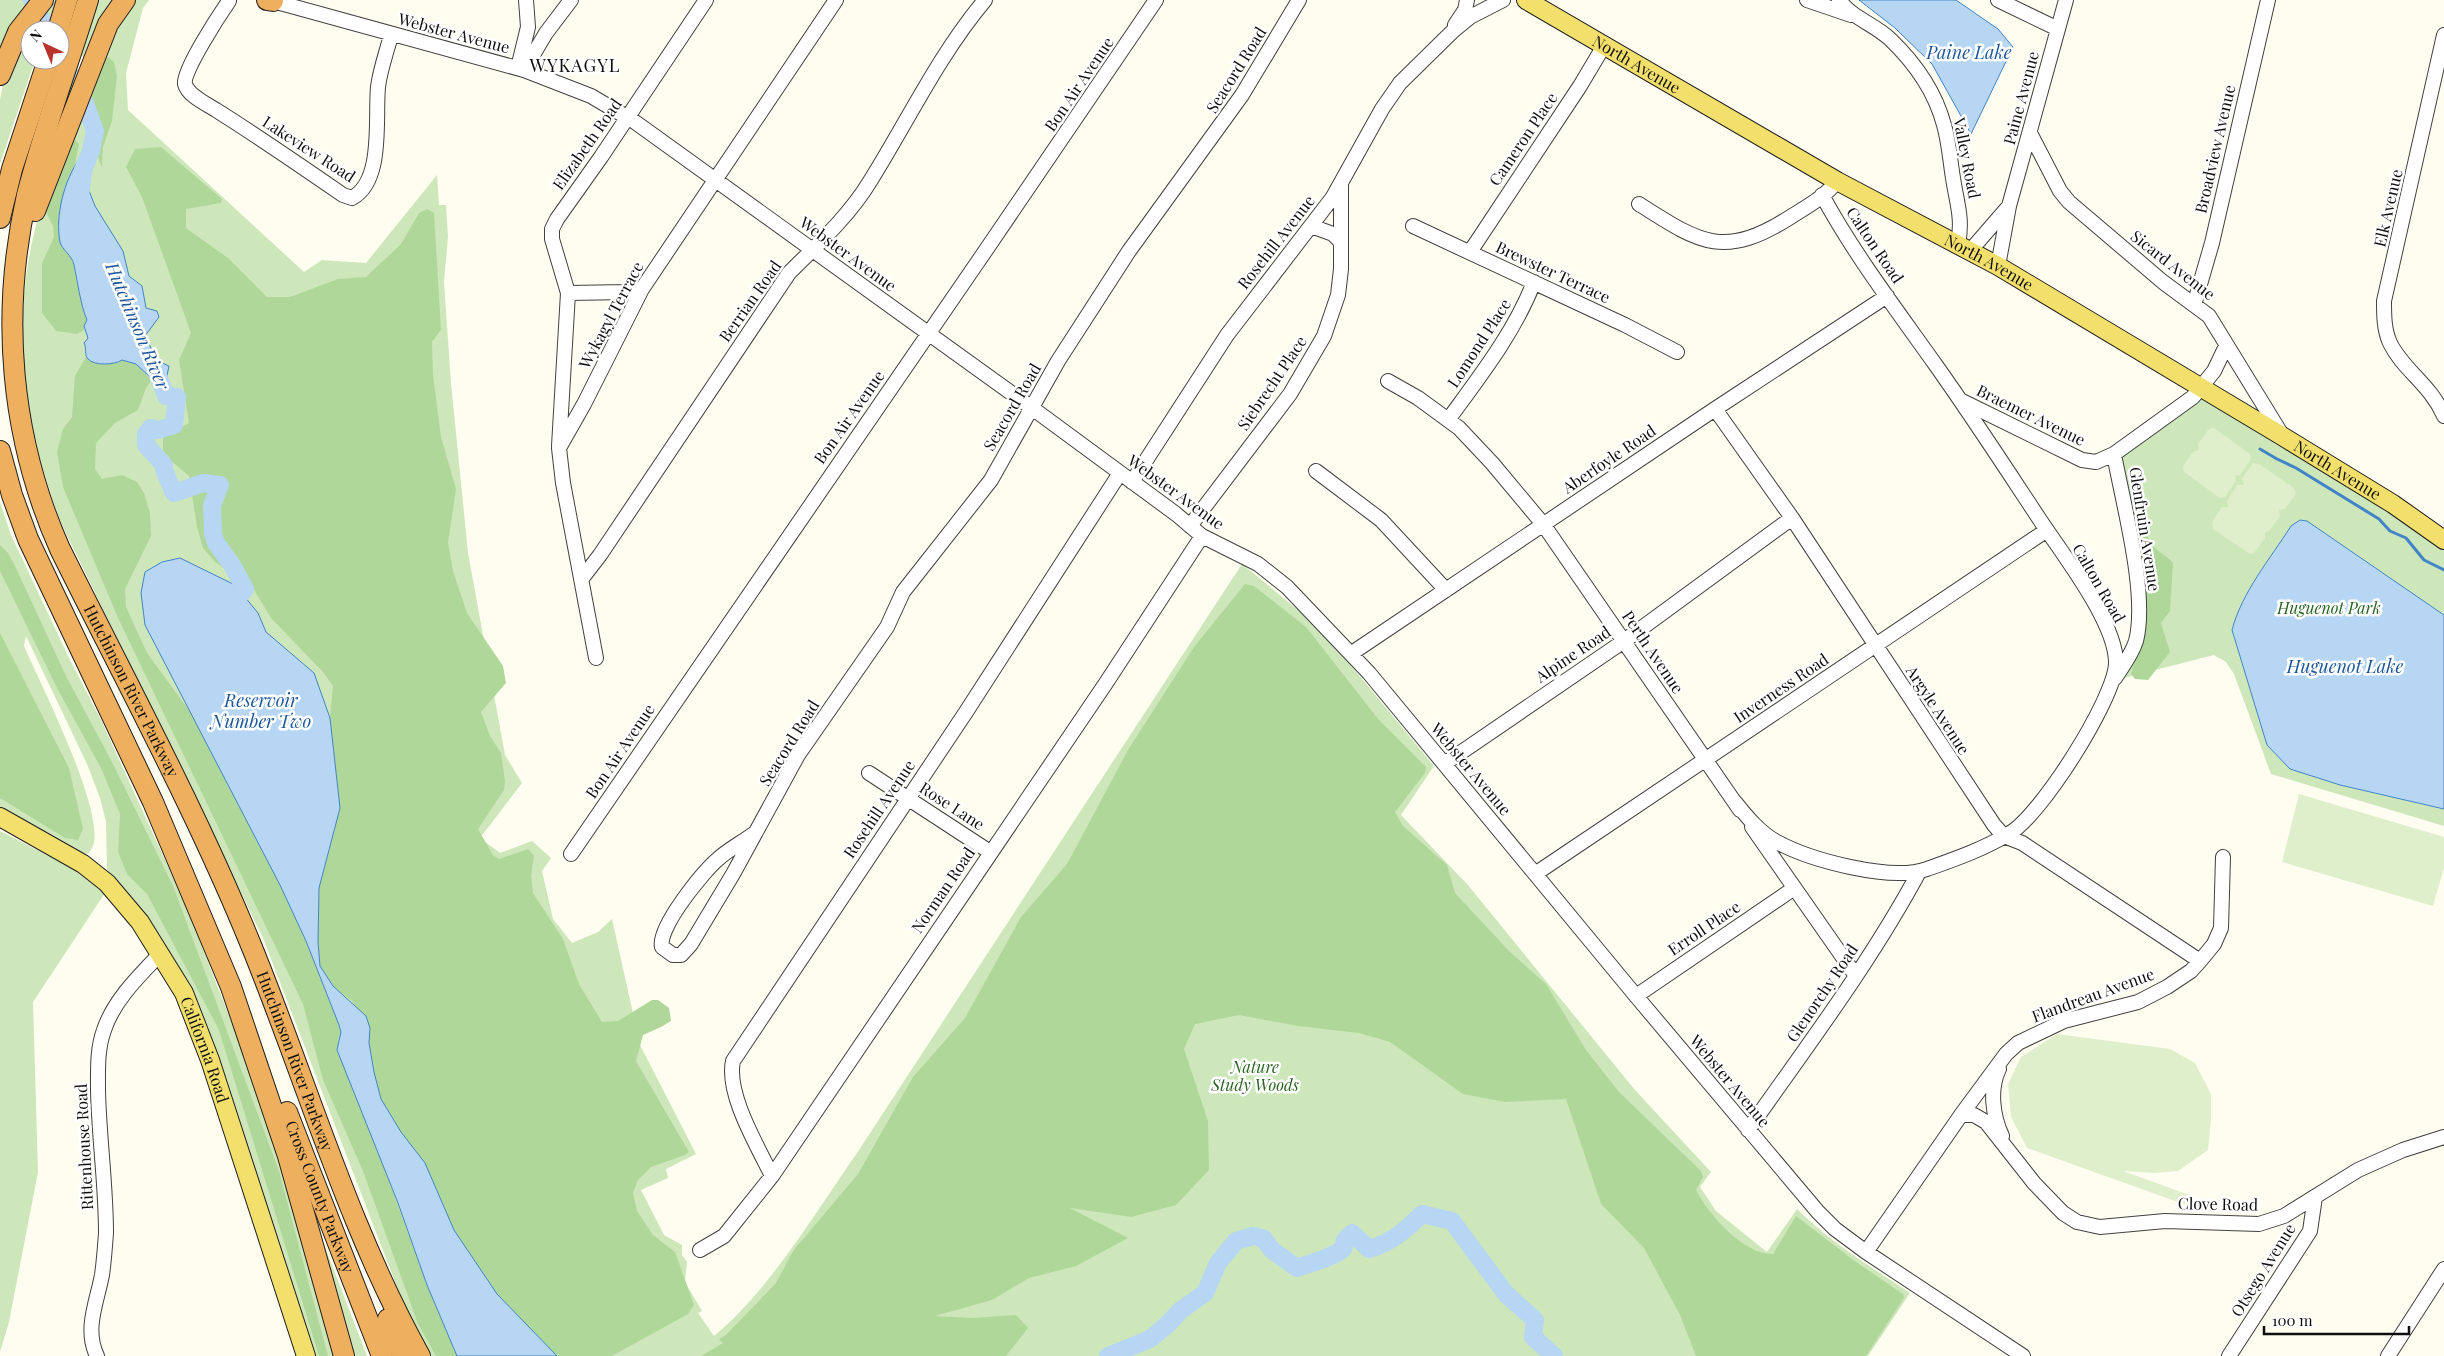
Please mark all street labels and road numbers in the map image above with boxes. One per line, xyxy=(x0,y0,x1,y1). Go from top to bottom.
street label: Webster Avenue xyxy=(395,7,512,57)
street label: Seacord Road xyxy=(1201,23,1270,117)
street label: North Avenue xyxy=(1589,30,1685,98)
street label: Bon Air Avenue xyxy=(1039,32,1118,135)
street label: Paine Avenue xyxy=(1998,49,2043,147)
street label: Broadview Avenue xyxy=(2190,82,2240,215)
street label: Cameron Place xyxy=(1484,88,1561,189)
street label: Elizabeth Road xyxy=(547,94,626,194)
street label: Lakeview Road xyxy=(259,111,360,186)
street label: Valley Road xyxy=(1949,115,1986,200)
street label: Elk Avenue xyxy=(2368,167,2407,249)
street label: Rosehill Avenue xyxy=(1232,190,1319,293)
street label: Calton Road xyxy=(1842,202,1909,287)
street label: Webster Avenue xyxy=(795,211,901,296)
street label: Sicard Avenue xyxy=(2127,225,2220,304)
street label: North Avenue xyxy=(1941,229,2037,295)
street label: Brewster Terrace xyxy=(1493,236,1614,307)
street label: Berrian Road xyxy=(714,256,785,346)
street label: Wykagyl Terrace xyxy=(573,258,648,373)
street label: Lomond Place xyxy=(1442,294,1515,391)
street label: Siebrecht Place xyxy=(1232,331,1311,434)
street label: Seacord Road xyxy=(978,359,1045,454)
street label: Bon Air Avenue xyxy=(809,366,889,468)
street label: Braemer Avenue xyxy=(1973,379,2089,450)
street label: Aberfoyle Road xyxy=(1557,420,1660,498)
street label: North Avenue xyxy=(2290,435,2385,504)
street label: Webster Avenue xyxy=(1123,449,1229,534)
street label: Glenfruin Avenue xyxy=(2125,465,2166,593)
street label: Calton Road xyxy=(2068,539,2131,626)
street label: Hutchinson River Parkway xyxy=(80,601,184,780)
street label: Perth Avenue xyxy=(1618,606,1689,697)
street label: Alpine Road xyxy=(1530,621,1615,687)
street label: Inverness Road xyxy=(1729,648,1832,727)
street label: Argyle Avenue xyxy=(1901,660,1975,758)
street label: Seacord Road xyxy=(754,696,823,790)
street label: Bon Air Avenue xyxy=(580,699,659,802)
street label: Webster Avenue xyxy=(1426,717,1516,819)
street label: Rosehill Avenue xyxy=(838,756,919,862)
street label: Rose Lane xyxy=(916,777,989,834)
street label: Norman Road xyxy=(906,843,979,937)
street label: Erroll Place xyxy=(1663,896,1744,960)
street label: Glenorchy Road xyxy=(1781,940,1862,1046)
street label: Flandreau Avenue xyxy=(2029,963,2157,1026)
street label: Hutchinson River Parkway xyxy=(252,968,339,1154)
street label: California Road xyxy=(176,993,234,1105)
street label: Webster Avenue xyxy=(1685,1029,1775,1131)
street label: Rittenhouse Road xyxy=(70,1083,97,1211)
street label: Cross County Parkway xyxy=(281,1117,360,1276)
street label: Clove Road xyxy=(2178,1192,2258,1215)
street label: Otsego Avenue xyxy=(2226,1219,2300,1320)

